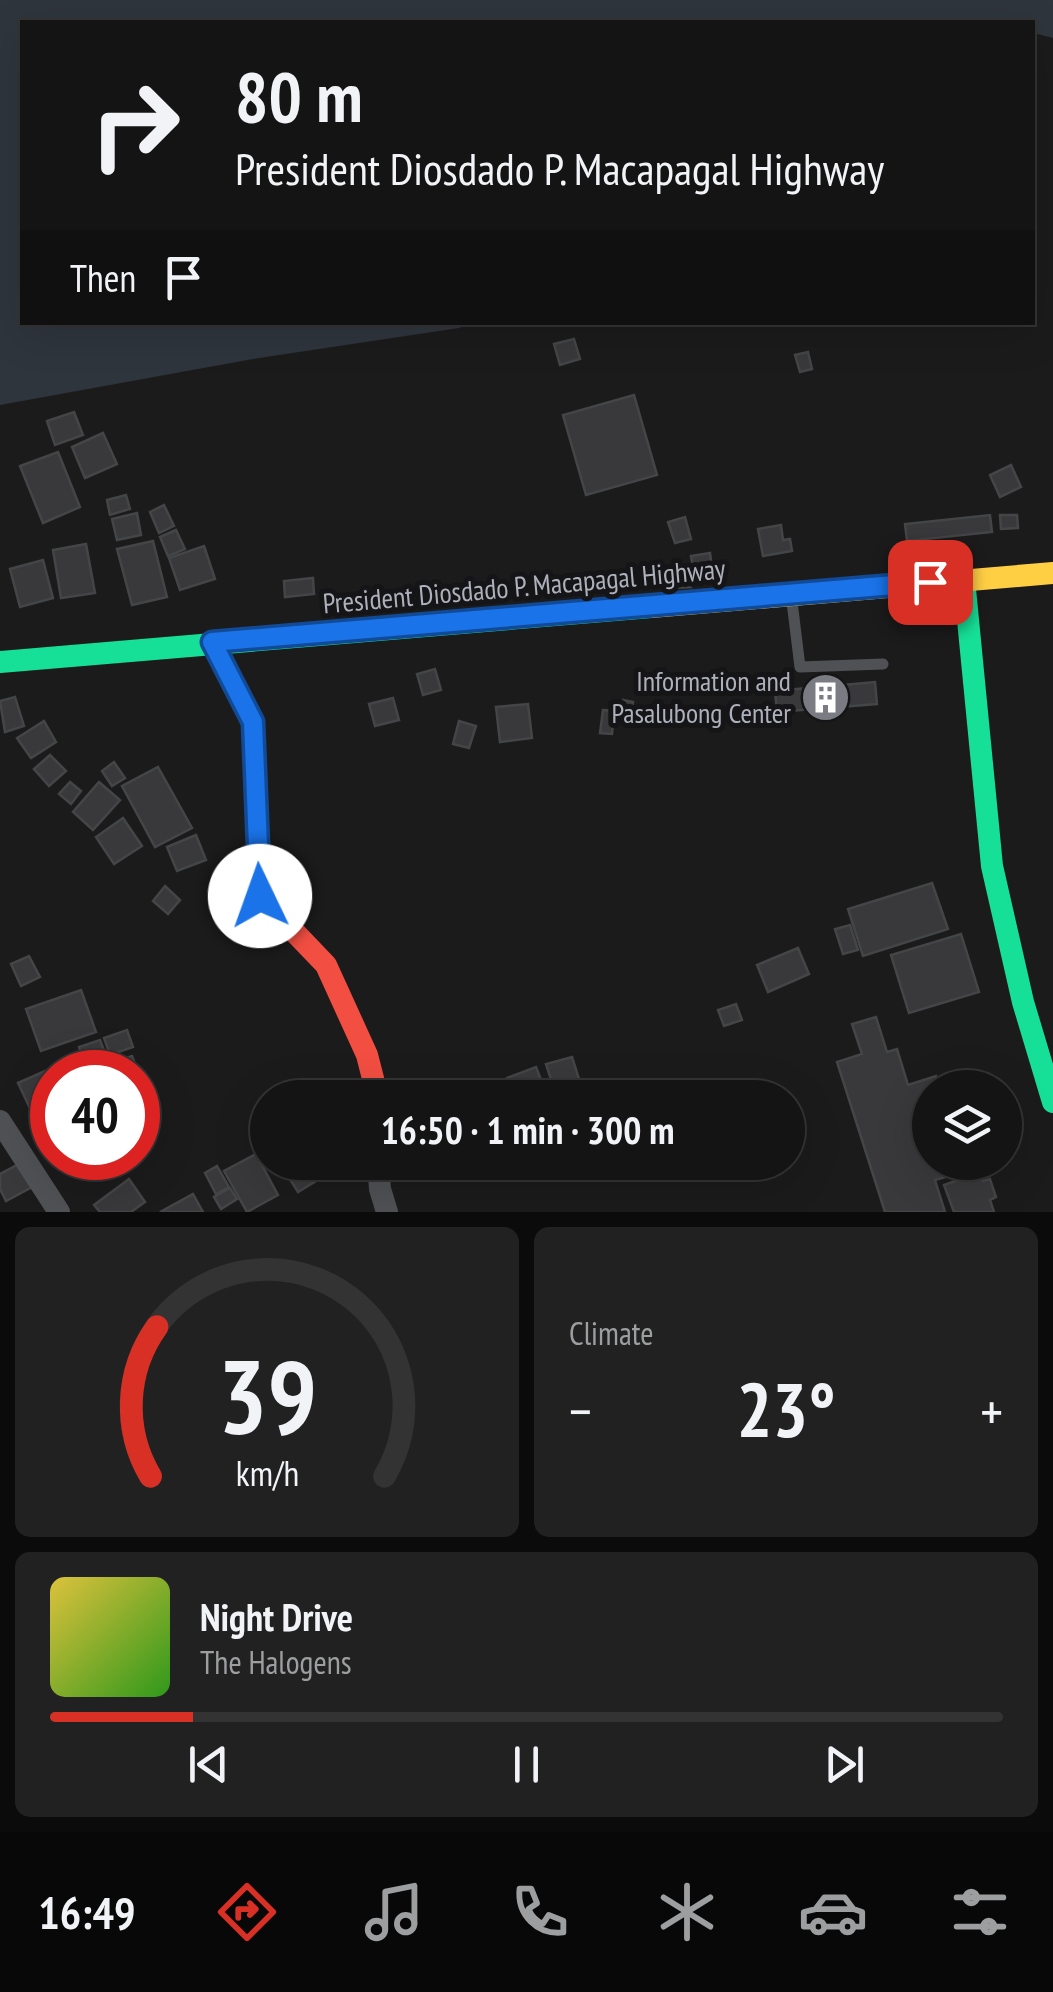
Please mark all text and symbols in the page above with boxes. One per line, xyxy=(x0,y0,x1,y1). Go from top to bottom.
text: 80 m xyxy=(235,51,363,141)
icon: right xyxy=(70,60,200,190)
text: President Diosdado P. Macapagal Highway xyxy=(235,139,884,197)
icon: arrive xyxy=(156,250,211,305)
text: Then xyxy=(70,253,136,302)
pin xyxy=(888,540,973,625)
street label: President Diosdado P. Macapagal Highway xyxy=(321,549,727,622)
icon: arrive xyxy=(903,555,958,610)
place label: Information and Pasalubong Center xyxy=(611,662,791,731)
building icon: Information and Pasalubong Center xyxy=(800,671,852,723)
position arrow xyxy=(208,844,312,948)
speed limit sign: 40 xyxy=(30,1050,160,1180)
map controls xyxy=(912,1070,1022,1180)
button: layers xyxy=(912,1070,1022,1180)
text: 16:50 · 1 min · 300 m xyxy=(381,1105,674,1154)
text: Climate xyxy=(569,1312,653,1354)
text: 39 xyxy=(217,1328,317,1463)
text: 23° xyxy=(736,1361,836,1458)
text: − xyxy=(569,1375,592,1446)
text: + xyxy=(980,1375,1003,1446)
text: km/h xyxy=(235,1450,299,1496)
text: Night Drive xyxy=(200,1592,353,1641)
text: The Halogens xyxy=(200,1641,352,1683)
icon: previous xyxy=(181,1737,236,1792)
icon: pause xyxy=(499,1737,554,1792)
icon: next xyxy=(817,1737,872,1792)
icon: directions xyxy=(212,1877,282,1947)
icon: music xyxy=(359,1877,429,1947)
icon: phone xyxy=(505,1877,575,1947)
icon: climate xyxy=(652,1877,722,1947)
icon: car xyxy=(798,1877,868,1947)
icon: filters xyxy=(945,1877,1015,1947)
text: 16:49 xyxy=(38,1883,136,1941)

